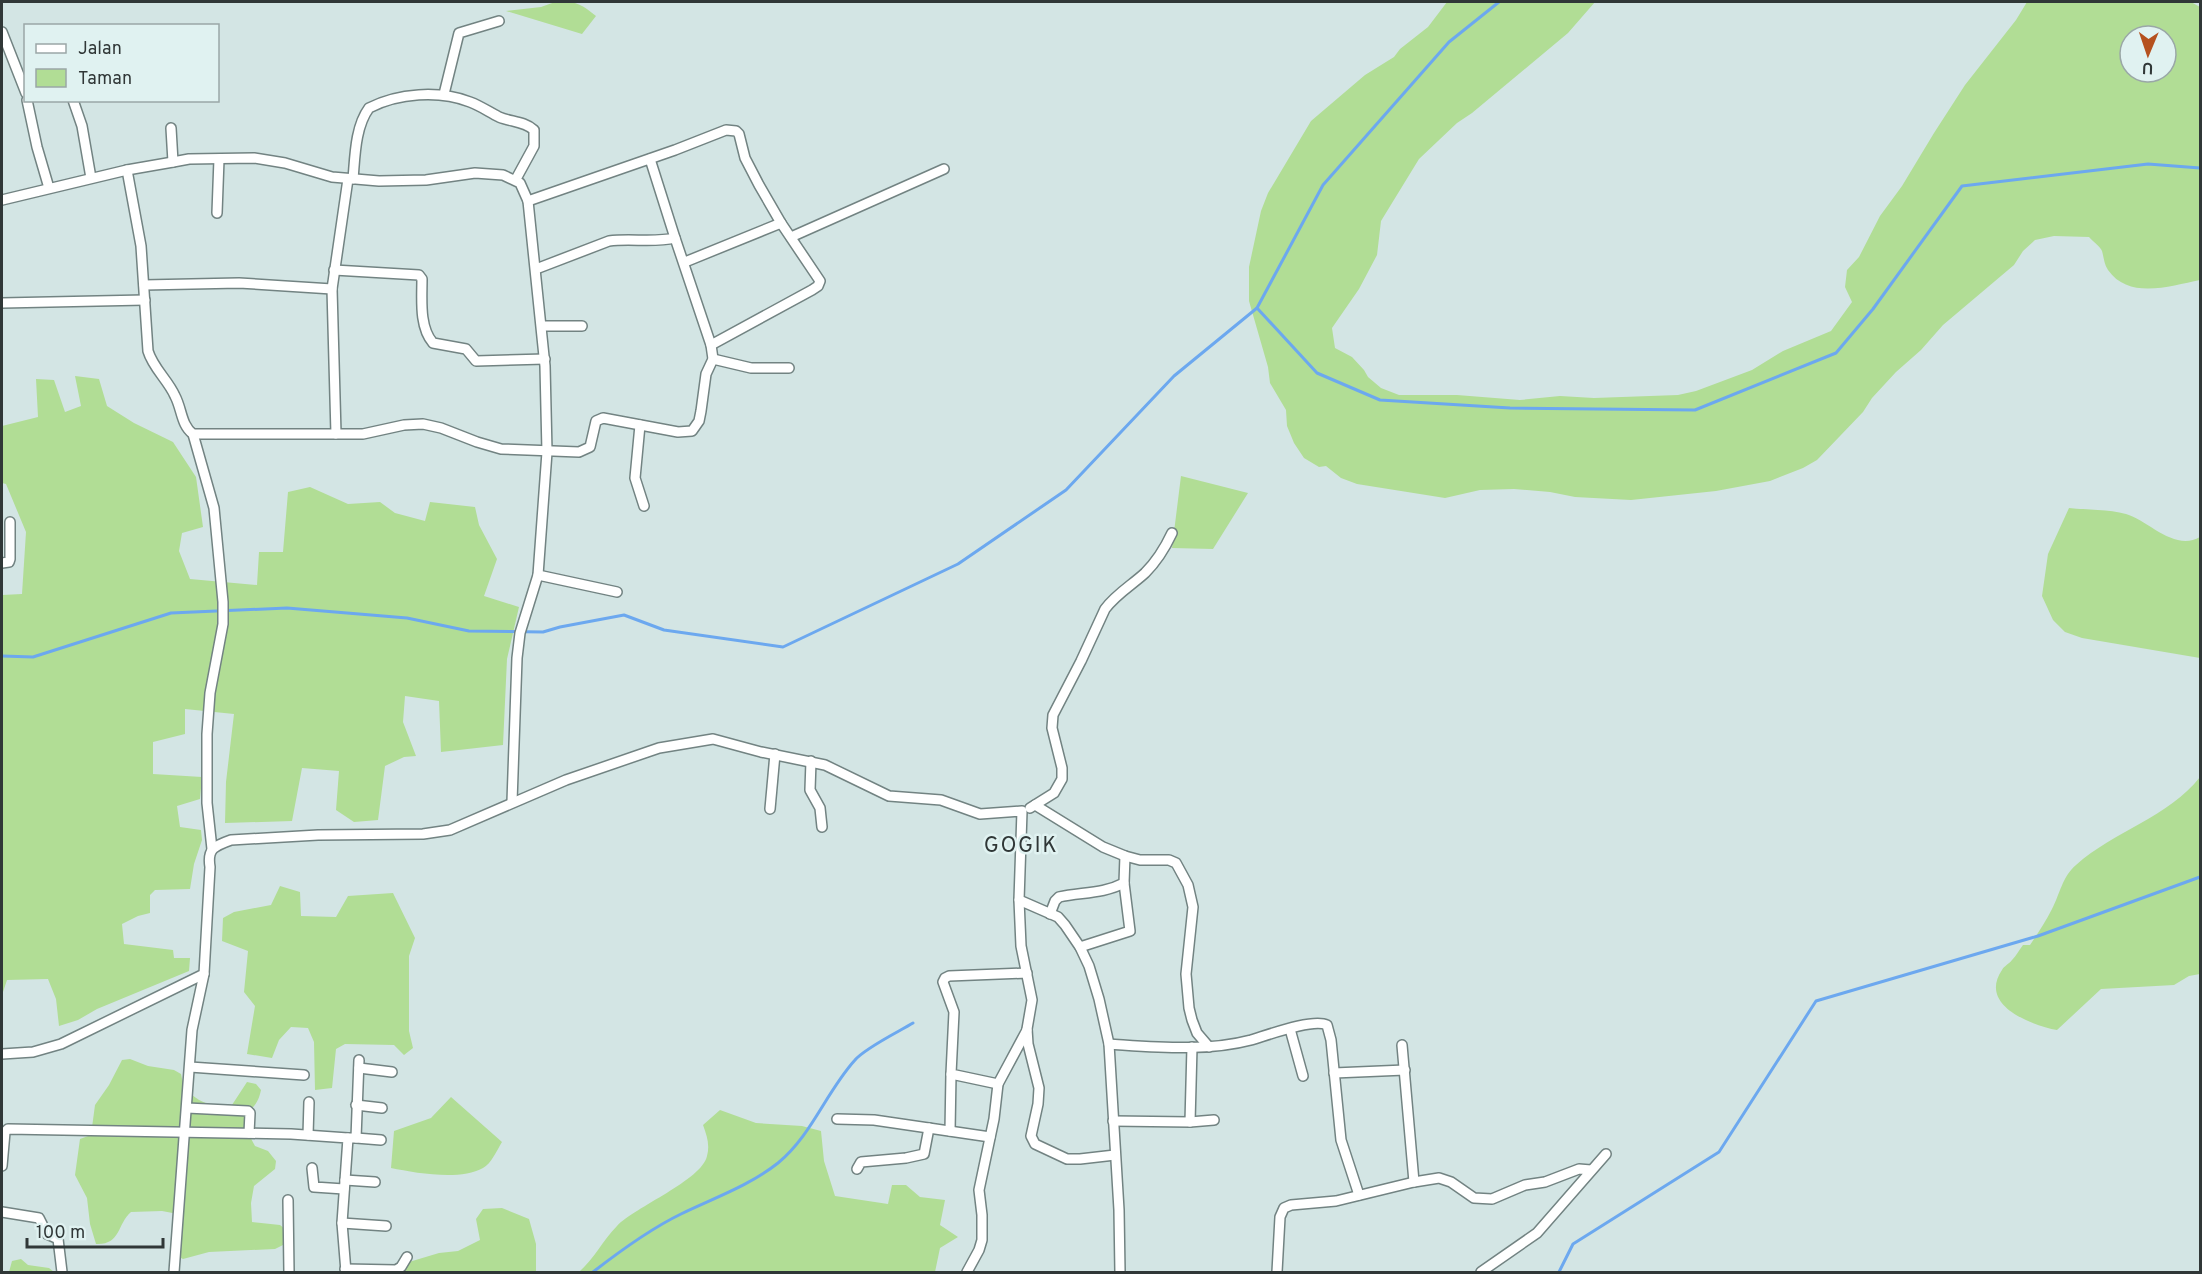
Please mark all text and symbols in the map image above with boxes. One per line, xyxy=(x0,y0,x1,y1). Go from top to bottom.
legend xyxy=(24,24,219,102)
north arrow xyxy=(2118,24,2178,84)
text: Jalan xyxy=(78,38,122,61)
text: U xyxy=(2141,57,2154,77)
text: Taman xyxy=(78,68,132,91)
district label: GOGIK xyxy=(984,833,1058,860)
scale bar xyxy=(27,1211,164,1249)
text: 100 m xyxy=(36,1222,85,1245)

